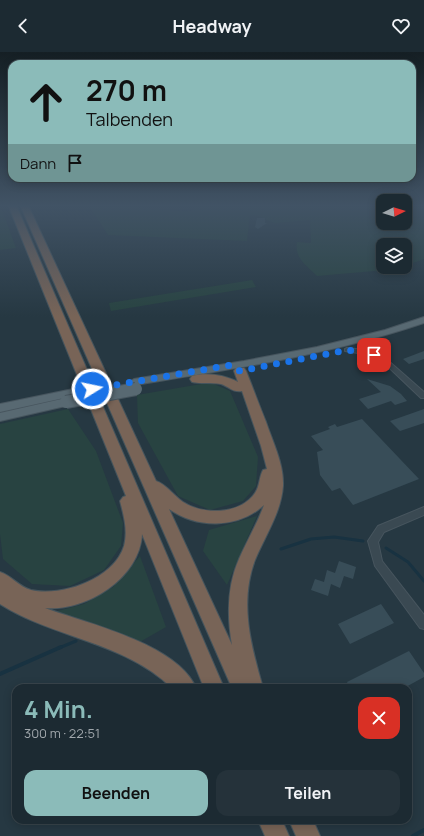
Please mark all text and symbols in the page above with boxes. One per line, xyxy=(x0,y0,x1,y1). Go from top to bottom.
text: Headway xyxy=(173,14,251,38)
icon: back xyxy=(12,15,34,37)
icon: heart xyxy=(390,15,412,37)
text: 270 m xyxy=(86,71,167,109)
icon: ahead xyxy=(20,76,72,128)
text: Talbenden xyxy=(86,107,173,131)
icon: arrive xyxy=(64,152,86,174)
text: Dann xyxy=(20,153,56,174)
north arrow xyxy=(376,194,412,230)
map controls xyxy=(376,194,412,274)
button: layers xyxy=(376,238,412,274)
pin xyxy=(357,338,391,372)
icon: arrive xyxy=(363,344,385,366)
position arrow xyxy=(71,368,113,410)
text: 4 Min. xyxy=(24,692,93,725)
button: close xyxy=(358,697,400,739)
text: 300 m · 22:51 xyxy=(24,724,100,742)
button: Beenden xyxy=(24,770,208,816)
button: Teilen xyxy=(216,770,400,816)

